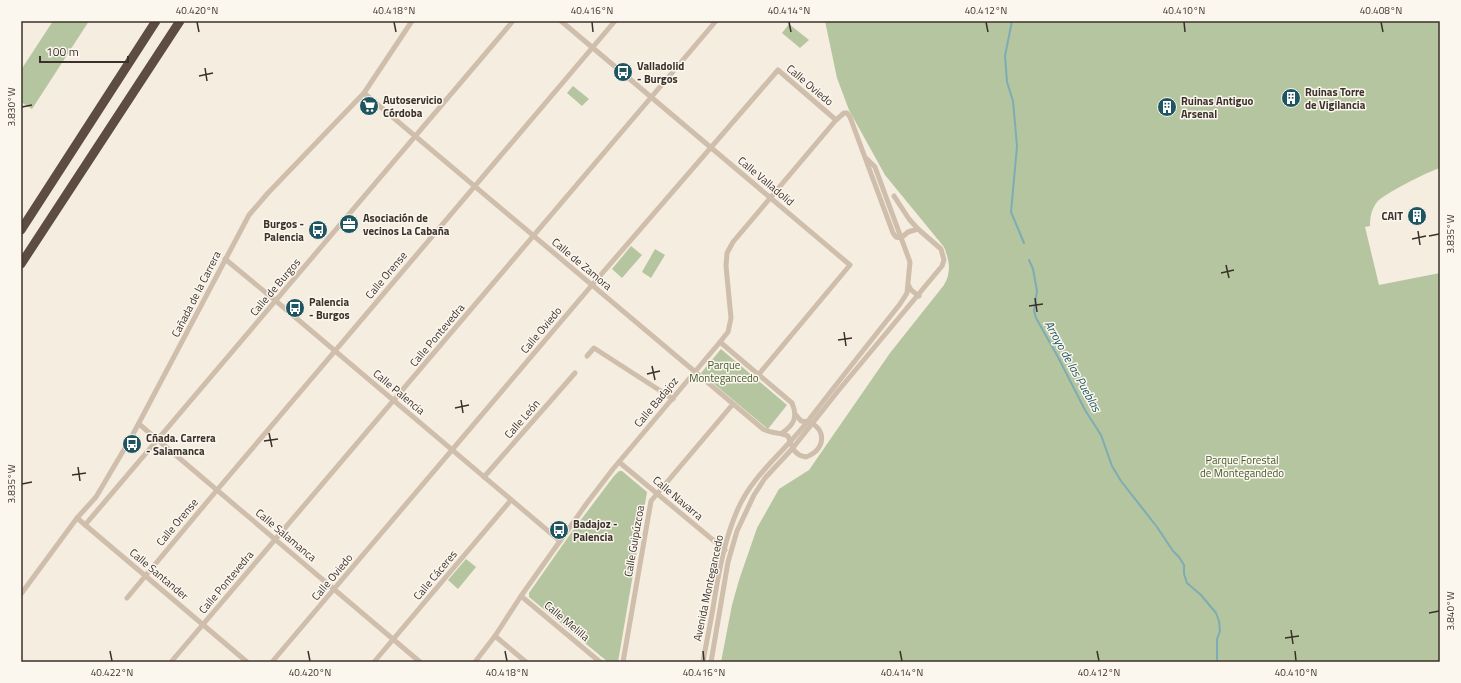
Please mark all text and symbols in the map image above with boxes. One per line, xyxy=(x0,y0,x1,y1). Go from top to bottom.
text: 40.420°N xyxy=(176,3,218,18)
text: 40.418°N xyxy=(373,3,415,18)
text: 40.416°N xyxy=(571,3,613,18)
text: 40.414°N xyxy=(768,3,810,18)
text: 40.412°N xyxy=(965,3,1007,18)
text: 40.410°N xyxy=(1163,3,1205,18)
text: 40.408°N xyxy=(1360,3,1402,18)
scale bar xyxy=(40,38,128,64)
text: 100 m xyxy=(46,42,79,61)
place label: Valladolid - Burgos xyxy=(637,58,684,87)
bus stop icon: Valladolid - Burgos xyxy=(612,61,634,83)
street label: Calle Oviedo xyxy=(783,61,837,109)
place label: Ruinas Torre de Vigilancia xyxy=(1305,84,1366,113)
text: 3.830°W xyxy=(4,87,19,127)
building icon: Ruinas Torre de Vigilancia xyxy=(1280,87,1302,109)
place label: Autoservicio Córdoba xyxy=(383,92,443,121)
place label: Ruinas Antiguo Arsenal xyxy=(1181,93,1254,122)
supermarket icon: Autoservicio Córdoba xyxy=(358,95,380,117)
building icon: Ruinas Antiguo Arsenal xyxy=(1156,96,1178,118)
street label: Calle Valladolid xyxy=(734,153,798,209)
building icon: CAIT xyxy=(1406,205,1428,227)
place label: CAIT xyxy=(1381,208,1403,224)
place label: Asociación de vecinos La Cabaña xyxy=(363,210,450,239)
office icon: Asociación de vecinos La Cabaña xyxy=(338,213,360,235)
text: 3.835°W xyxy=(1443,214,1458,254)
place label: Burgos - Palencia xyxy=(263,216,304,245)
bus stop icon: Burgos - Palencia xyxy=(307,219,329,241)
street label: Calle de Zamora xyxy=(548,234,616,294)
street label: Calle Orense xyxy=(361,247,411,302)
street label: Cañada de la Carrera xyxy=(167,248,225,340)
street label: Calle de Burgos xyxy=(246,255,304,319)
place label: Palencia - Burgos xyxy=(309,294,350,323)
bus stop icon: Palencia - Burgos xyxy=(284,297,306,319)
street label: Calle Pontevedra xyxy=(406,300,468,370)
street label: Calle Oviedo xyxy=(517,303,565,357)
water label: Arroyo de las Pueblas xyxy=(1040,317,1106,416)
park label: Parque Montegancedo xyxy=(689,357,759,386)
street label: Calle Palencia xyxy=(370,366,429,419)
street label: Calle Badajoz xyxy=(630,373,682,431)
street label: Calle León xyxy=(501,396,544,442)
place label: Cñada. Carrera - Salamanca xyxy=(146,430,216,459)
bus stop icon: Cñada. Carrera - Salamanca xyxy=(121,433,143,455)
park label: Parque Forestal de Montegandedo xyxy=(1200,452,1284,481)
text: 3.835°W xyxy=(4,464,19,504)
street label: Calle Navarra xyxy=(649,472,707,524)
street label: Calle Orense xyxy=(152,494,202,549)
street label: Calle Guipúzcoa xyxy=(620,504,648,578)
street label: Calle Salamanca xyxy=(252,505,320,566)
place label: Badajoz - Palencia xyxy=(573,516,618,545)
bus stop icon: Badajoz - Palencia xyxy=(548,519,570,541)
street label: Avenida Montegancedo xyxy=(689,533,727,643)
street label: Calle Santander xyxy=(126,545,192,604)
street label: Calle Pontevedra xyxy=(195,547,257,617)
street label: Calle Cáceres xyxy=(409,547,461,603)
street label: Calle Oviedo xyxy=(308,550,356,604)
text: 3.840°W xyxy=(1443,591,1458,631)
street label: Calle Melilla xyxy=(541,597,594,645)
text: 40.422°N xyxy=(91,665,133,680)
text: 40.420°N xyxy=(289,665,331,680)
text: 40.418°N xyxy=(486,665,528,680)
text: 40.416°N xyxy=(683,665,725,680)
text: 40.414°N xyxy=(881,665,923,680)
text: 40.412°N xyxy=(1078,665,1120,680)
text: 40.410°N xyxy=(1275,665,1317,680)

